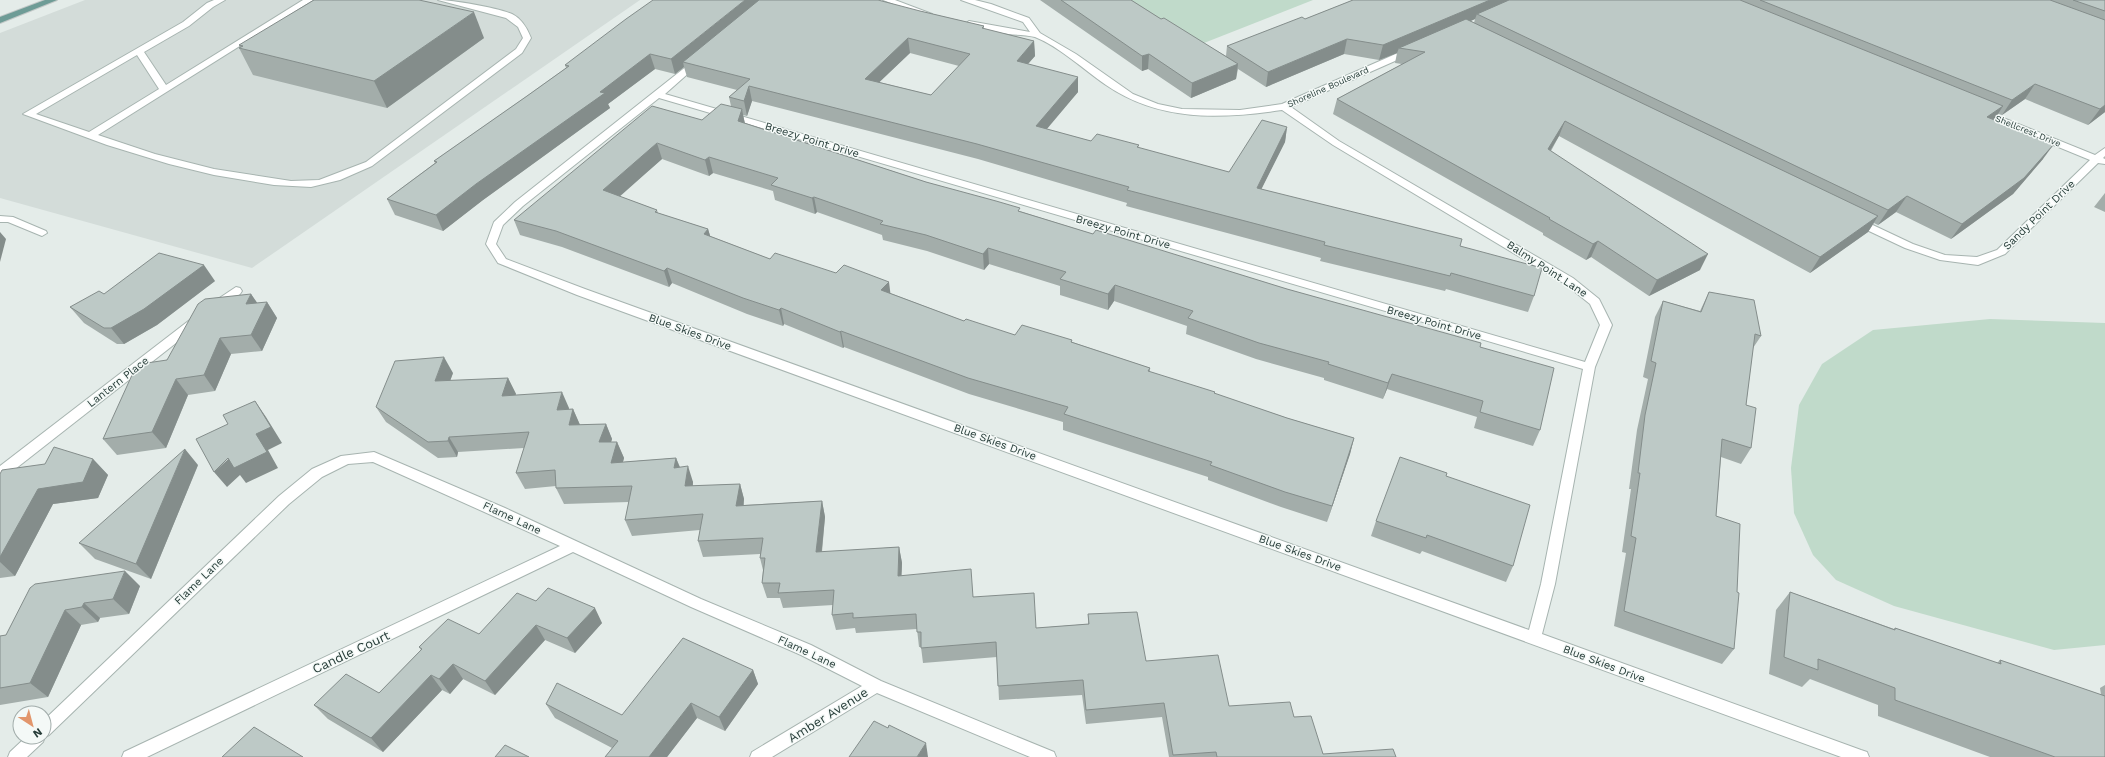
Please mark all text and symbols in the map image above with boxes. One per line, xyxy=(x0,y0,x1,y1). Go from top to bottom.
street label: Shoreline Boulevard xyxy=(1286,65,1370,109)
street label: Shellcrest Drive xyxy=(1994,113,2062,149)
street label: Breezy Point Drive xyxy=(763,119,861,161)
street label: Sandy Point Drive xyxy=(2000,177,2078,253)
street label: Breezy Point Drive xyxy=(1074,212,1172,252)
street label: Balmy Point Lane xyxy=(1504,238,1590,300)
street label: Breezy Point Drive xyxy=(1385,303,1483,343)
street label: Blue Skies Drive xyxy=(647,311,733,353)
street label: Lantern Place xyxy=(85,354,151,410)
street label: Blue Skies Drive xyxy=(952,421,1038,463)
street label: Flame Lane xyxy=(481,499,543,537)
street label: Blue Skies Drive xyxy=(1257,532,1343,574)
street label: Flame Lane xyxy=(172,554,226,608)
street label: Candle Court xyxy=(310,627,392,676)
street label: Flame Lane xyxy=(776,633,838,671)
street label: Blue Skies Drive xyxy=(1561,642,1647,686)
street label: Amber Avenue xyxy=(785,684,871,746)
north arrow xyxy=(12,705,52,745)
text: N xyxy=(30,725,45,740)

